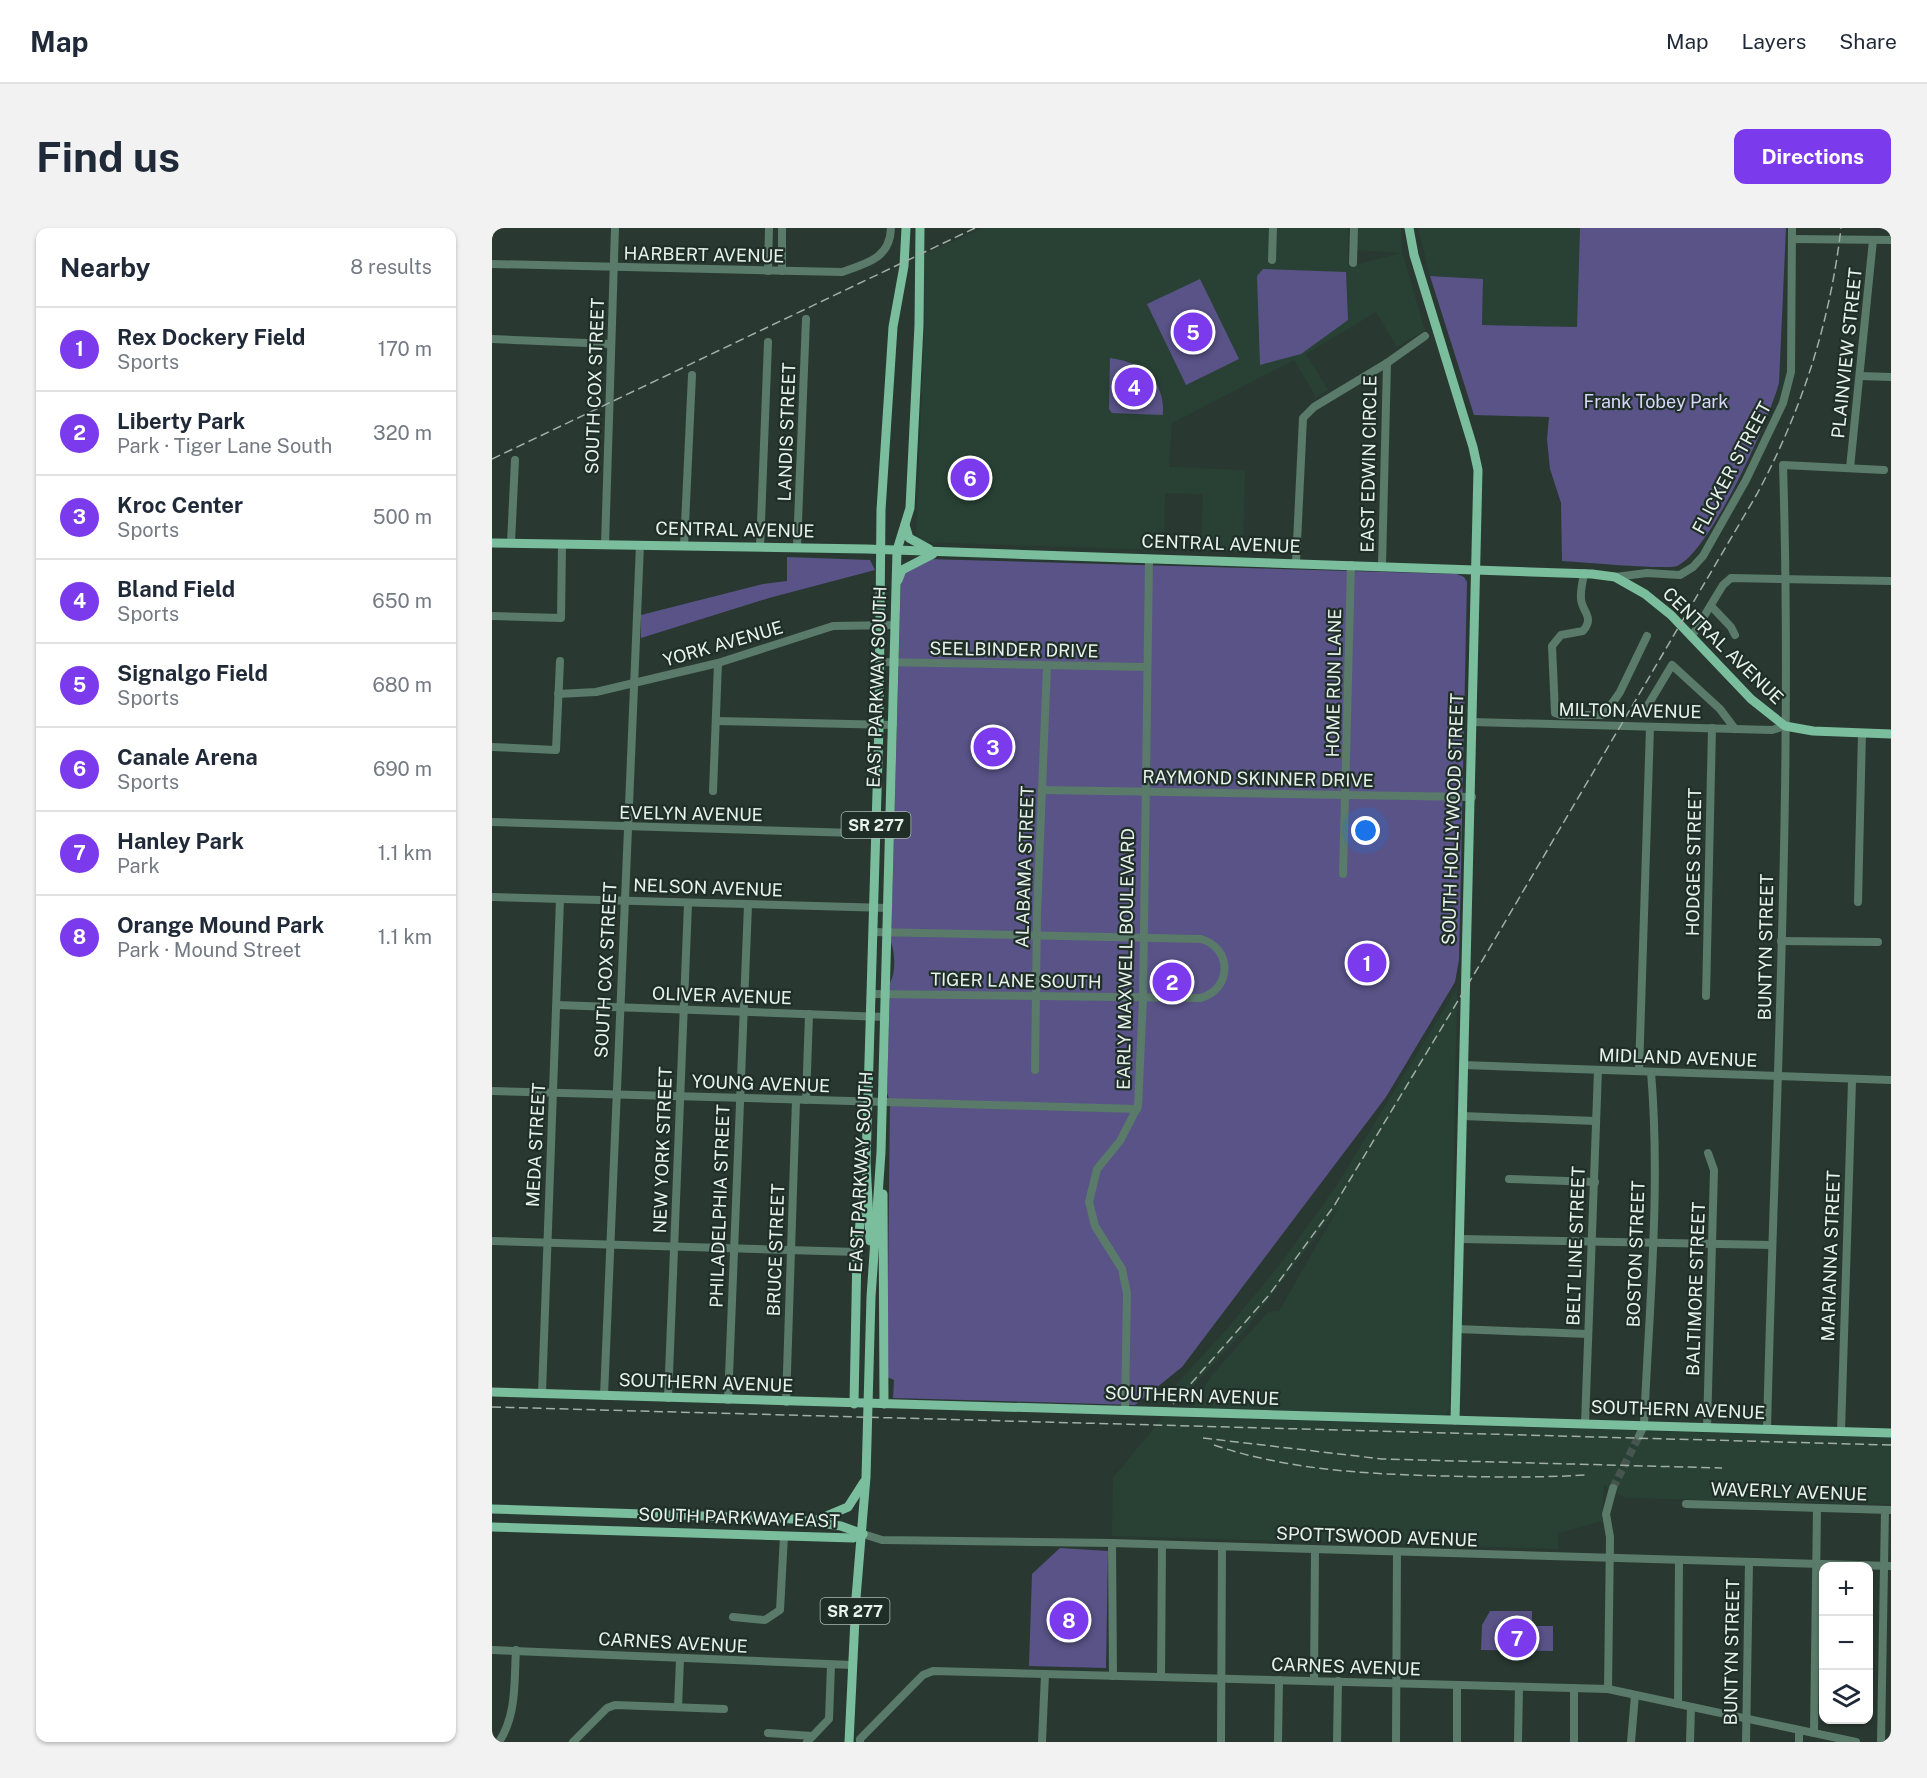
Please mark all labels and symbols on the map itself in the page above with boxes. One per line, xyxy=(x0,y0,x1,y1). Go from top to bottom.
street label: HARBERT AVENUE xyxy=(624,243,785,266)
street label: PLAINVIEW STREET xyxy=(1827,266,1866,439)
street label: SOUTH COX STREET xyxy=(581,297,608,475)
pin: 5 xyxy=(1174,310,1212,354)
street label: LANDIS STREET xyxy=(774,362,799,502)
pin: 4 xyxy=(1114,364,1154,410)
street label: EAST EDWIN CIRCLE xyxy=(1356,375,1381,553)
park label: Frank Tobey Park xyxy=(1584,391,1728,412)
street label: FLICKER STREET xyxy=(1688,398,1775,537)
pin: 6 xyxy=(950,456,990,500)
street label: CENTRAL AVENUE xyxy=(655,518,815,541)
street label: CENTRAL AVENUE xyxy=(1141,530,1301,557)
street label: CENTRAL AVENUE xyxy=(1659,583,1788,708)
street label: EAST PARKWAY SOUTH xyxy=(862,586,891,788)
street label: HOME RUN LANE xyxy=(1322,608,1345,758)
street label: YORK AVENUE xyxy=(660,616,785,671)
street label: SEELBINDER DRIVE xyxy=(929,638,1099,661)
street label: SOUTH HOLLYWOOD STREET xyxy=(1438,692,1467,945)
street label: MILTON AVENUE xyxy=(1558,699,1702,722)
pin: 3 xyxy=(974,724,1012,770)
street label: RAYMOND SKINNER DRIVE xyxy=(1142,766,1374,791)
street label: ALABAMA STREET xyxy=(1011,785,1038,948)
street label: HODGES STREET xyxy=(1682,787,1705,936)
street label: EVELYN AVENUE xyxy=(619,802,763,825)
road number: SR 277 xyxy=(842,812,910,838)
your location xyxy=(1351,816,1380,845)
street label: EARLY MAXWELL BOULEVARD xyxy=(1113,828,1138,1090)
street label: BUNTYN STREET xyxy=(1754,873,1777,1021)
street label: NELSON AVENUE xyxy=(633,874,783,901)
street label: SOUTH COX STREET xyxy=(590,881,621,1059)
pin: 1 xyxy=(1348,940,1386,986)
pin: 2 xyxy=(1152,960,1192,1005)
street label: TIGER LANE SOUTH xyxy=(930,969,1102,992)
street label: OLIVER AVENUE xyxy=(652,983,792,1008)
street label: MIDLAND AVENUE xyxy=(1598,1044,1758,1071)
street label: NEW YORK STREET xyxy=(649,1066,676,1234)
street label: YOUNG AVENUE xyxy=(691,1071,831,1096)
street label: EAST PARKWAY SOUTH xyxy=(845,1071,876,1273)
street label: MEDA STREET xyxy=(522,1082,549,1208)
street label: PHILADELPHIA STREET xyxy=(705,1104,734,1308)
street label: BELT LINE STREET xyxy=(1562,1165,1589,1326)
street label: MARIANNA STREET xyxy=(1817,1170,1844,1342)
street label: BOSTON STREET xyxy=(1622,1180,1649,1328)
street label: BRUCE STREET xyxy=(763,1183,788,1317)
street label: BALTIMORE STREET xyxy=(1682,1201,1709,1376)
street label: SOUTHERN AVENUE xyxy=(618,1369,794,1396)
street label: SOUTHERN AVENUE xyxy=(1104,1382,1280,1409)
street label: SOUTHERN AVENUE xyxy=(1590,1396,1766,1423)
street label: WAVERLY AVENUE xyxy=(1710,1478,1868,1505)
street label: SOUTH PARKWAY EAST xyxy=(638,1503,840,1532)
street label: SPOTTSWOOD AVENUE xyxy=(1276,1522,1478,1551)
street label: BUNTYN STREET xyxy=(1720,1578,1743,1726)
road number: SR 277 xyxy=(820,1598,890,1624)
pin: 8 xyxy=(1050,1598,1088,1642)
pin: 7 xyxy=(1498,1616,1536,1660)
street label: CARNES AVENUE xyxy=(598,1628,748,1657)
street label: CARNES AVENUE xyxy=(1271,1653,1421,1680)

